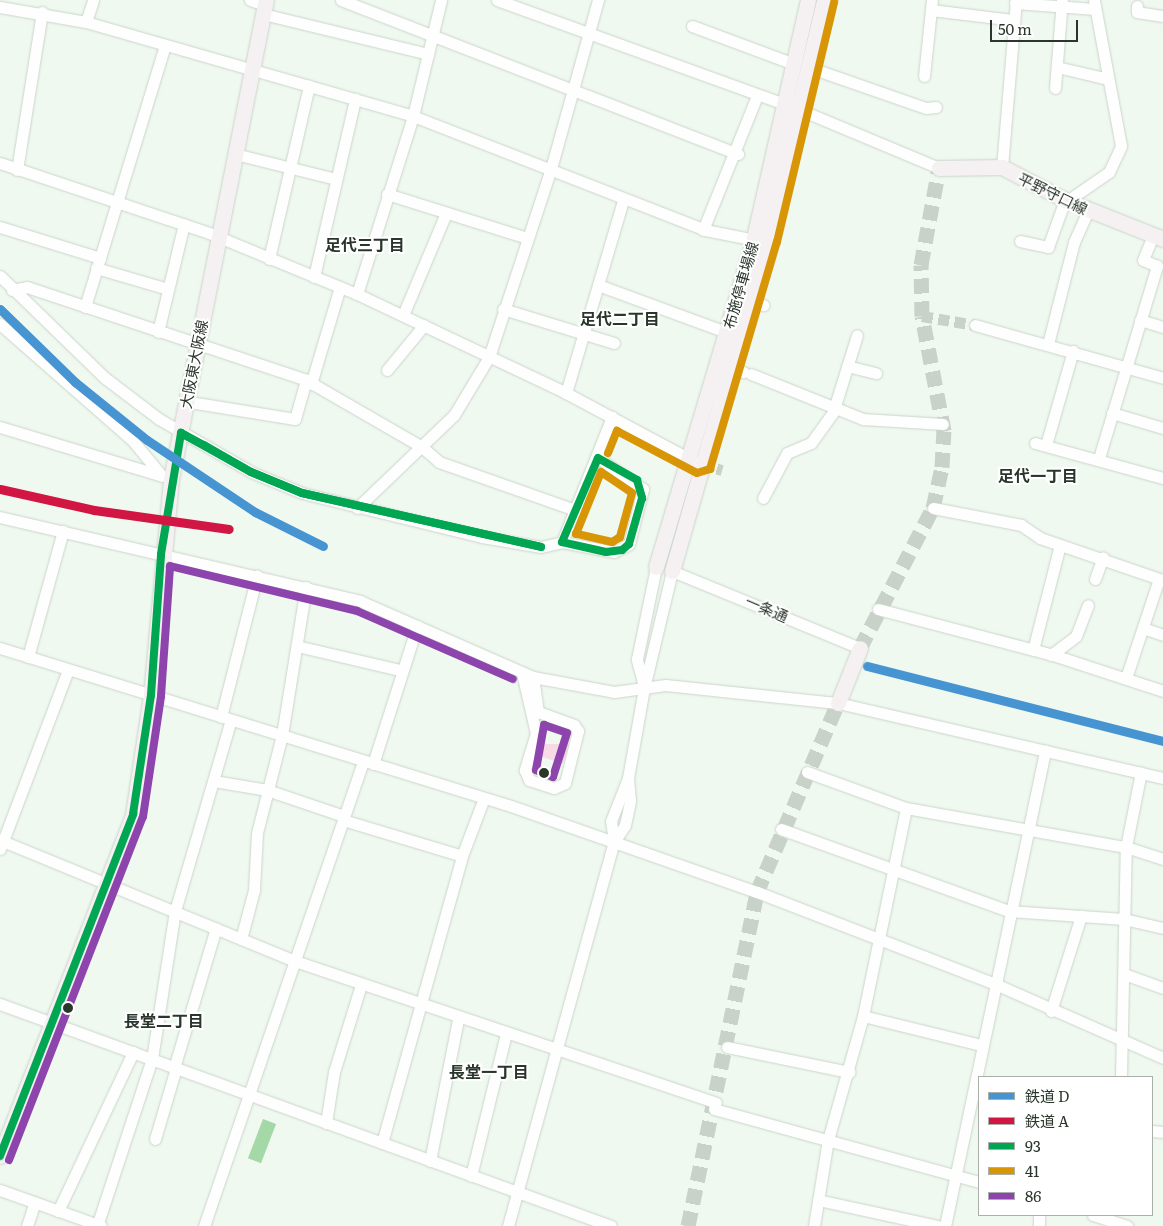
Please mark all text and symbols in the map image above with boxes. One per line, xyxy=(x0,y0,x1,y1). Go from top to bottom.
scale bar xyxy=(993,10,1080,42)
text: 50 m xyxy=(998,17,1032,40)
street label: 平野守口線 xyxy=(1015,168,1091,218)
district label: 足代三丁目 xyxy=(325,234,405,254)
street label: 布施停車場線 xyxy=(719,239,761,331)
district label: 足代二丁目 xyxy=(580,308,660,328)
street label: 大阪東大阪線 xyxy=(176,318,210,410)
district label: 足代一丁目 xyxy=(998,465,1078,485)
street label: 一条通 xyxy=(743,591,791,625)
unlabelled marker xyxy=(539,768,549,778)
unlabelled marker xyxy=(63,1003,73,1013)
district label: 長堂二丁目 xyxy=(124,1010,204,1030)
district label: 長堂一丁目 xyxy=(449,1061,529,1081)
legend xyxy=(978,1076,1153,1216)
text: 鉄道 D xyxy=(1025,1084,1069,1107)
text: 鉄道 A xyxy=(1025,1109,1069,1132)
text: 93 xyxy=(1025,1134,1041,1157)
text: 41 xyxy=(1025,1159,1039,1182)
text: 86 xyxy=(1025,1184,1041,1207)

